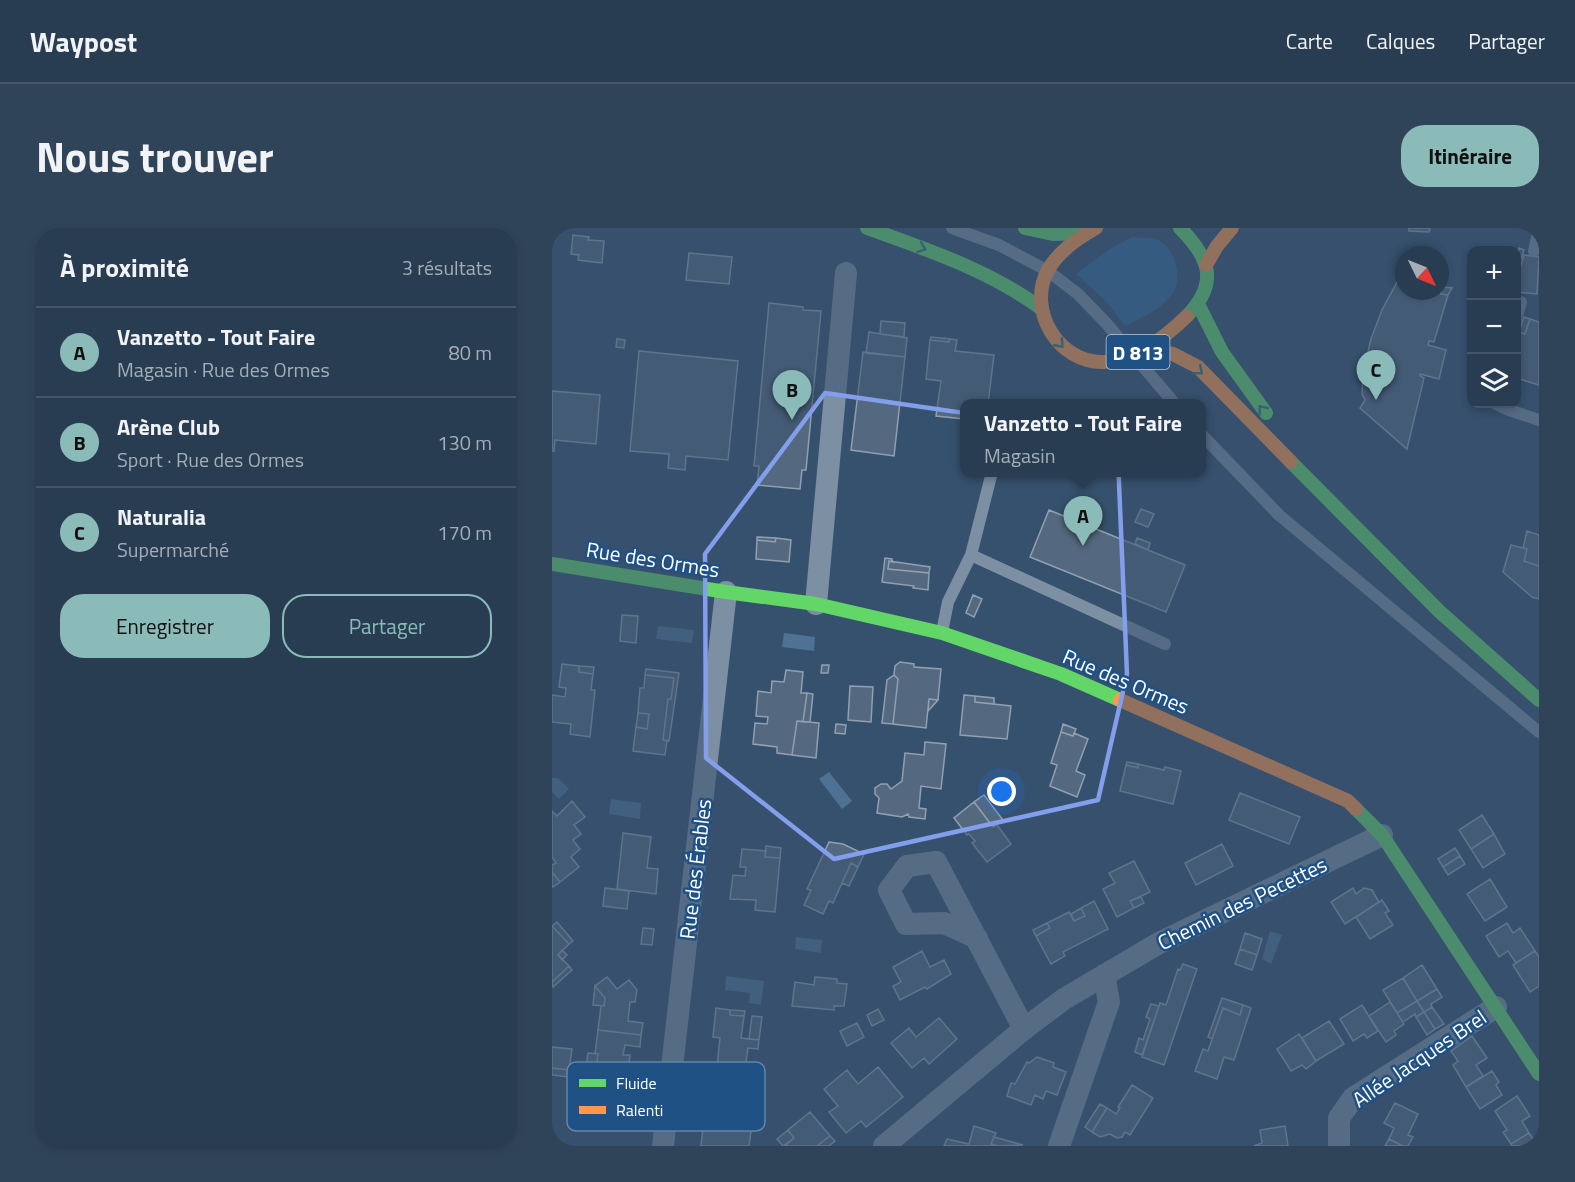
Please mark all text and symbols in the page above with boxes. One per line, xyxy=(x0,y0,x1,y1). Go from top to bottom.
text: Waypost xyxy=(30,20,137,63)
text: Carte xyxy=(1286,25,1333,57)
text: Calques xyxy=(1366,25,1435,57)
text: Partager xyxy=(1468,25,1545,57)
text: Nous trouver xyxy=(36,124,274,188)
button: Itinéraire xyxy=(1401,125,1539,187)
one-way arrow xyxy=(916,240,927,253)
north arrow xyxy=(1395,246,1449,300)
map controls xyxy=(1467,246,1521,408)
button: + xyxy=(1467,246,1521,300)
text: À proximité xyxy=(60,248,189,287)
text: 3 résultats xyxy=(402,252,492,283)
button: − xyxy=(1467,300,1521,354)
text: Vanzetto - Tout Faire xyxy=(117,320,315,354)
road number: D 813 xyxy=(1106,335,1170,369)
text: A xyxy=(73,337,86,368)
text: 80 m xyxy=(448,337,492,368)
one-way arrow xyxy=(1053,337,1064,348)
pin: C xyxy=(1356,350,1396,400)
text: Magasin · Rue des Ormes xyxy=(117,354,330,385)
button: layers xyxy=(1467,354,1521,408)
one-way arrow xyxy=(1192,363,1203,374)
pin: B xyxy=(772,370,812,420)
popup xyxy=(960,399,1206,477)
one-way arrow xyxy=(1259,405,1270,416)
text: Vanzetto - Tout Faire xyxy=(984,406,1182,440)
text: Arène Club xyxy=(117,410,220,444)
text: B xyxy=(73,427,86,458)
text: 130 m xyxy=(437,427,492,458)
text: Magasin xyxy=(984,440,1055,471)
text: Sport · Rue des Ormes xyxy=(117,444,304,475)
pin: A xyxy=(1064,496,1102,546)
text: Naturalia xyxy=(117,500,206,534)
text: C xyxy=(74,517,85,548)
text: 170 m xyxy=(437,517,492,548)
street label: Rue des Ormes xyxy=(584,533,722,585)
text: Supermarché xyxy=(117,534,229,565)
button: Enregistrer xyxy=(60,594,270,658)
button: Partager xyxy=(282,594,492,658)
street label: Rue des Ormes xyxy=(1058,640,1194,722)
your location xyxy=(987,777,1016,806)
street label: Rue des Érables xyxy=(671,797,719,941)
street label: Chemin des Pecettes xyxy=(1152,848,1332,958)
street label: Allée Jacques Brel xyxy=(1345,1001,1493,1115)
legend xyxy=(567,1062,765,1131)
text: Fluide xyxy=(616,1071,657,1095)
text: Ralenti xyxy=(616,1098,663,1122)

